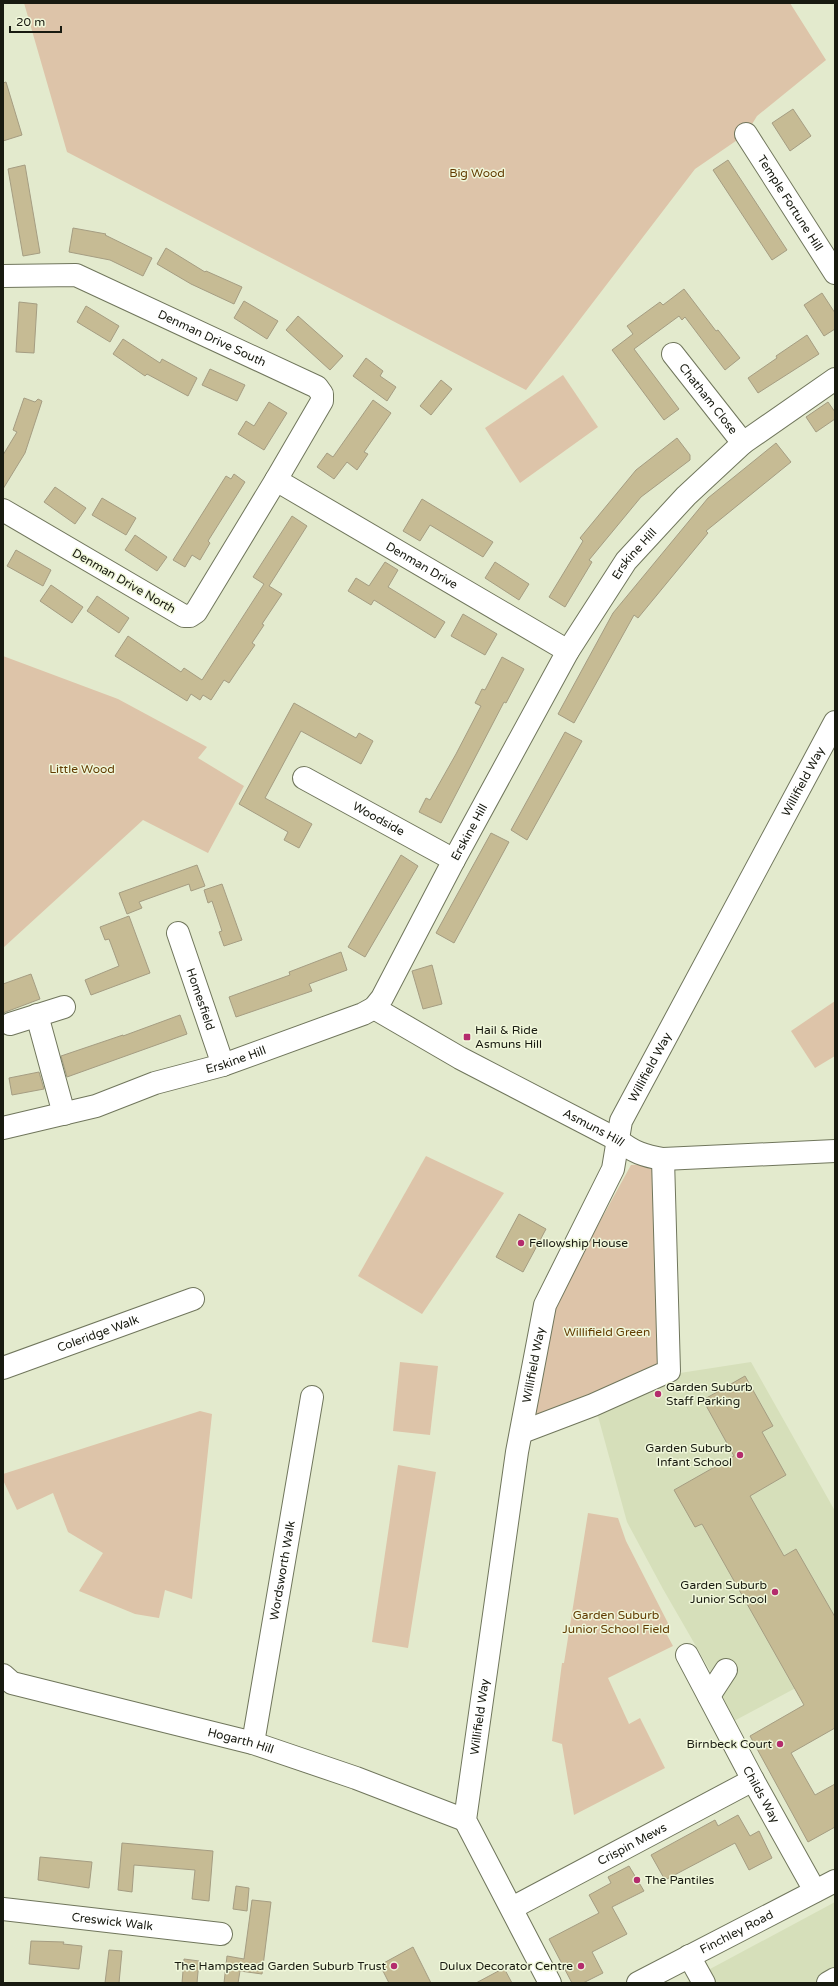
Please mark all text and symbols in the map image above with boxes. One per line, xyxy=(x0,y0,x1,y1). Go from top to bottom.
scale bar xyxy=(10,8,61,34)
text: 20 m xyxy=(16,15,45,29)
street label: Temple Fortune Hill xyxy=(754,153,826,253)
park label: Big Wood xyxy=(449,166,505,180)
street label: Denman Drive South xyxy=(156,307,268,369)
street label: Chatham Close xyxy=(676,361,741,437)
street label: Erskine Hill xyxy=(609,525,660,582)
street label: Denman Drive xyxy=(383,539,460,592)
street label: Denman Drive North xyxy=(70,546,178,616)
street label: Willifield Way xyxy=(779,744,828,819)
park label: Little Wood xyxy=(49,762,115,776)
street label: Woodside xyxy=(350,799,407,839)
street label: Erskine Hill xyxy=(448,801,490,863)
street label: Homesfield xyxy=(184,966,218,1032)
place label: Hail & Ride Asmuns Hill xyxy=(475,1023,542,1051)
street label: Willifield Way xyxy=(626,1029,675,1104)
marker: Hail & Ride Asmuns Hill xyxy=(462,1032,472,1042)
street label: Erskine Hill xyxy=(204,1043,268,1076)
street label: Asmuns Hill xyxy=(561,1106,627,1149)
place label: Fellowship House xyxy=(529,1236,628,1250)
marker: Fellowship House xyxy=(516,1238,526,1248)
street label: Coleridge Walk xyxy=(55,1312,141,1355)
street label: Willifield Way xyxy=(519,1325,548,1404)
park label: Willifield Green xyxy=(564,1325,650,1339)
place label: Garden Suburb Staff Parking xyxy=(666,1380,753,1408)
marker: Garden Suburb Staff Parking xyxy=(653,1389,663,1399)
place label: Garden Suburb Infant School xyxy=(645,1441,732,1469)
marker: Garden Suburb Infant School xyxy=(735,1450,745,1460)
street label: Wordsworth Walk xyxy=(267,1519,298,1621)
place label: Garden Suburb Junior School xyxy=(680,1578,767,1606)
marker: Garden Suburb Junior School xyxy=(770,1587,780,1597)
park label: Garden Suburb Junior School Field xyxy=(562,1608,670,1636)
street label: Willifield Way xyxy=(467,1677,492,1756)
street label: Hogarth Hill xyxy=(206,1725,276,1757)
place label: Birnbeck Court xyxy=(687,1737,772,1751)
marker: Birnbeck Court xyxy=(775,1739,785,1749)
street label: Childs Way xyxy=(740,1764,783,1826)
street label: Crispin Mews xyxy=(595,1820,669,1868)
place label: The Pantiles xyxy=(645,1873,714,1887)
marker: The Pantiles xyxy=(632,1875,642,1885)
street label: Finchley Road xyxy=(698,1907,776,1957)
street label: Creswick Walk xyxy=(71,1910,154,1933)
place label: The Hampstead Garden Suburb Trust xyxy=(174,1959,386,1973)
place label: Dulux Decorator Centre xyxy=(439,1959,573,1973)
marker: The Hampstead Garden Suburb Trust xyxy=(389,1961,399,1971)
marker: Dulux Decorator Centre xyxy=(576,1961,586,1971)

